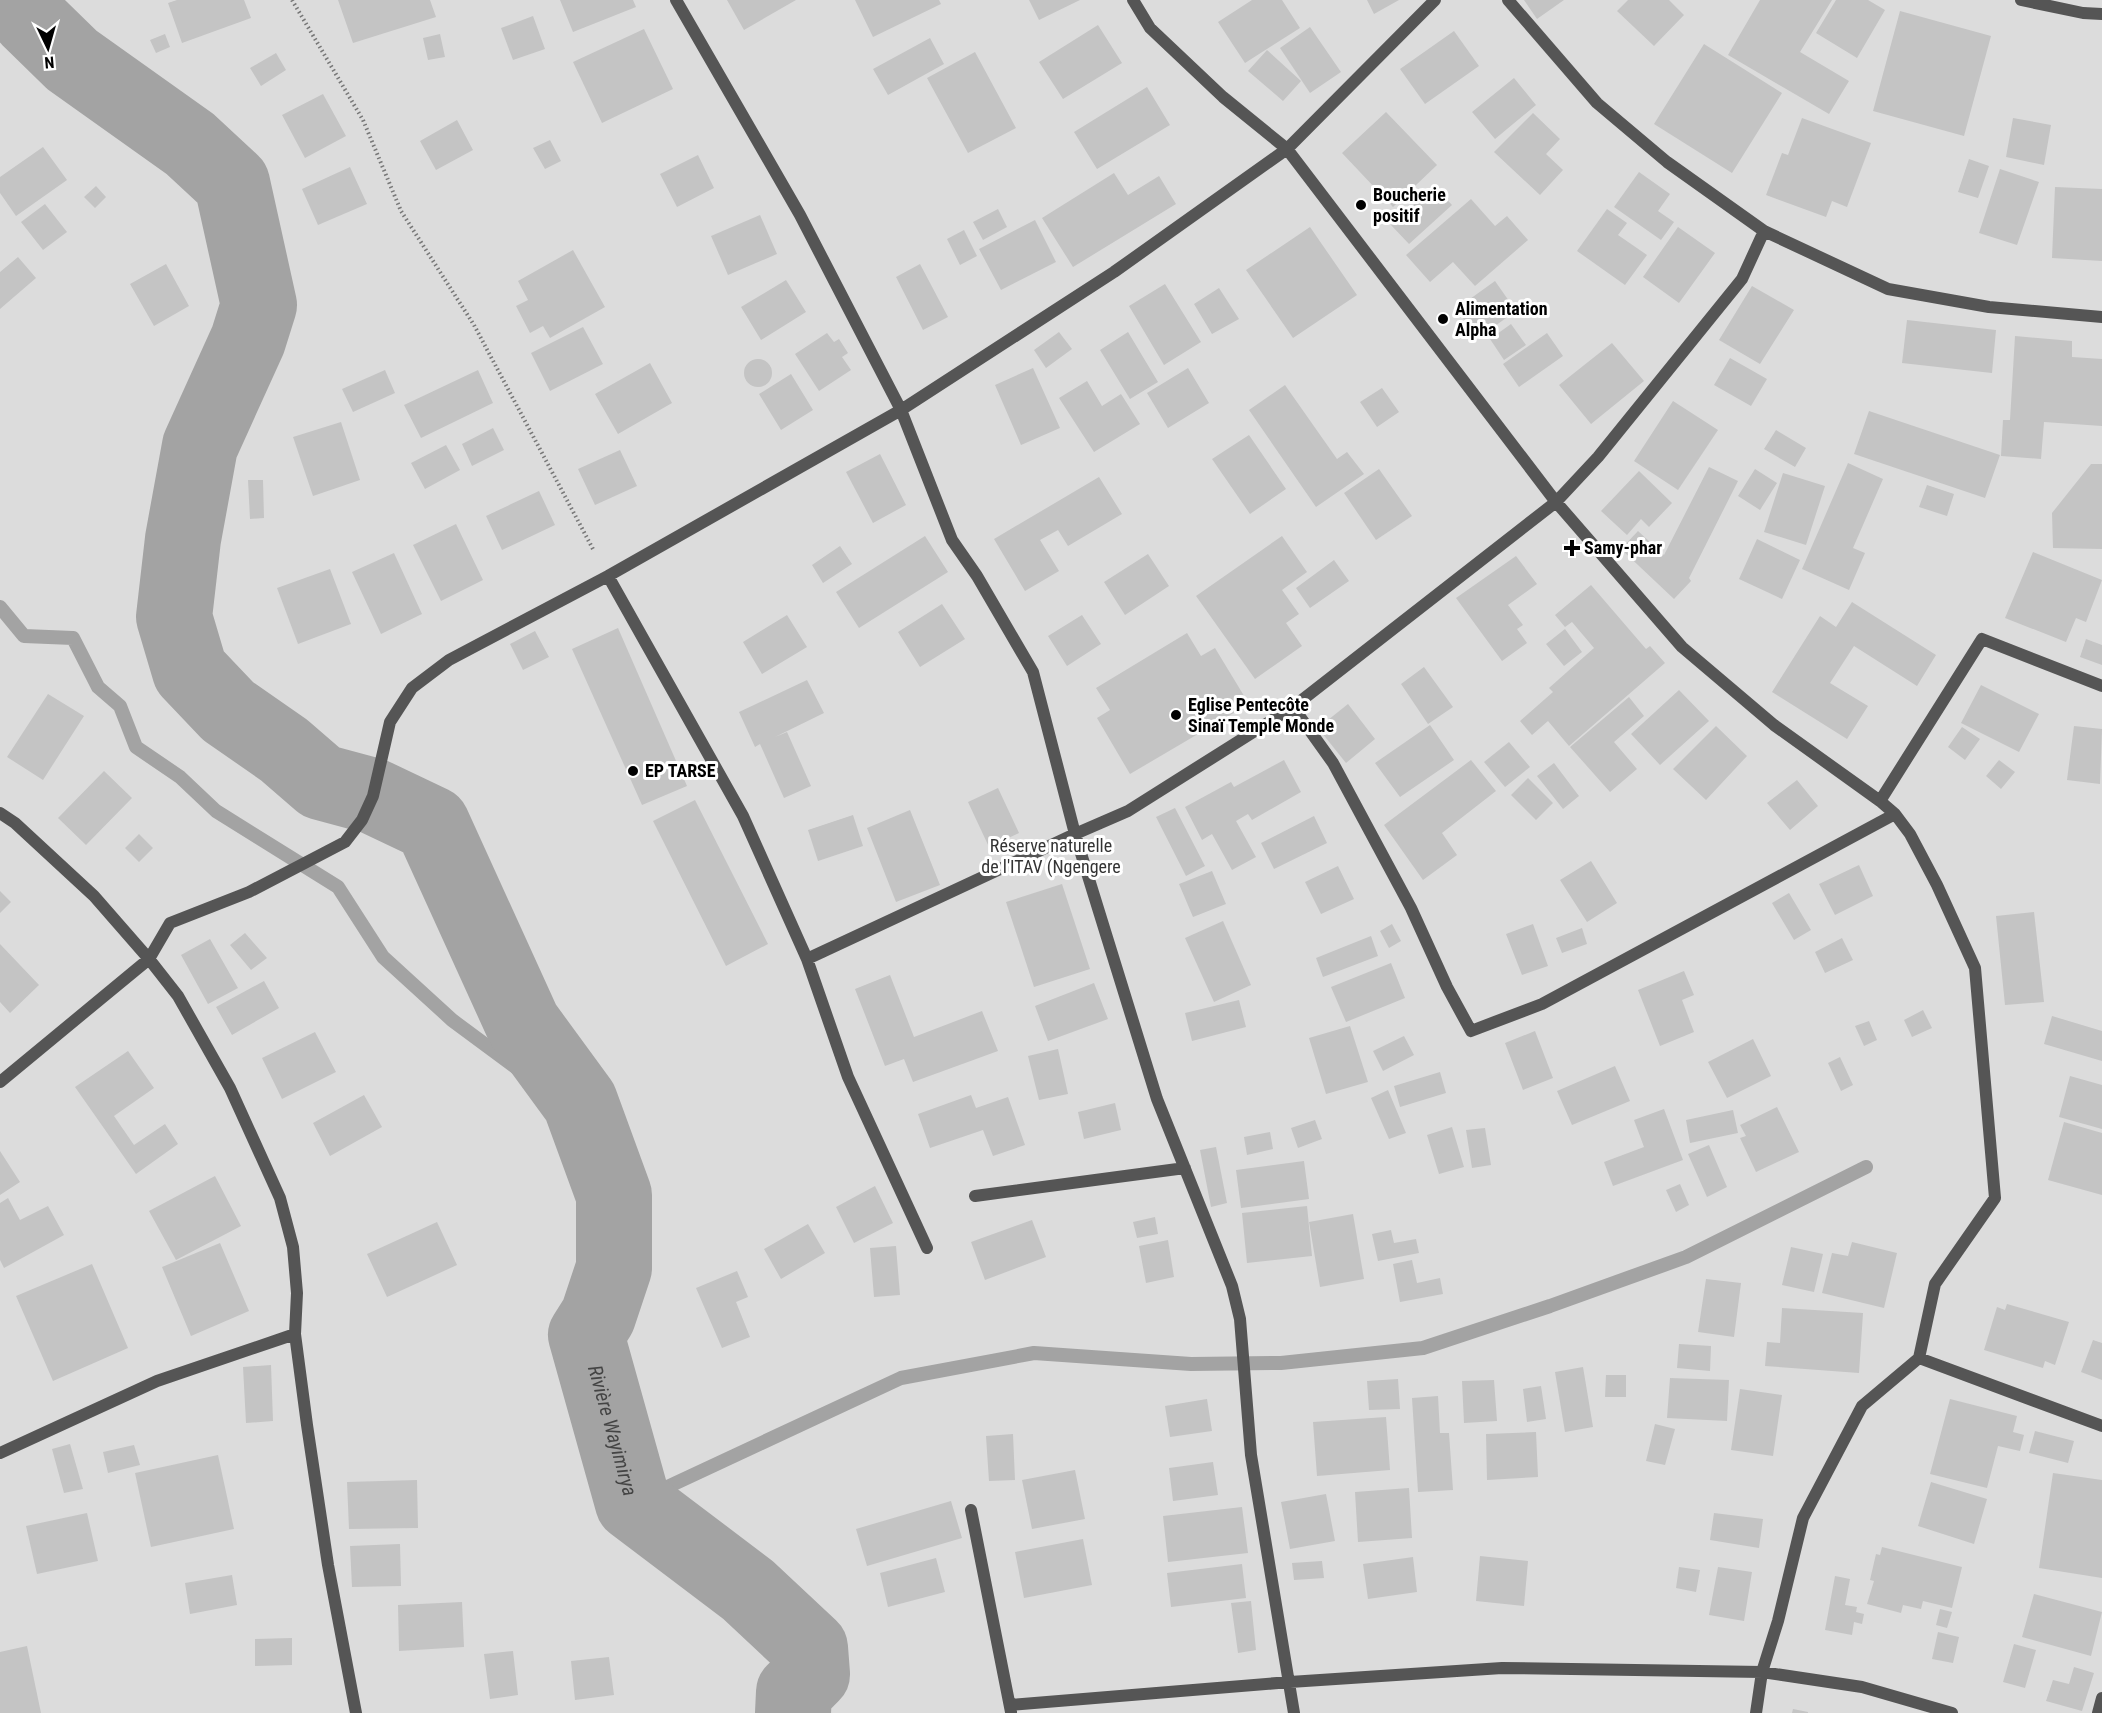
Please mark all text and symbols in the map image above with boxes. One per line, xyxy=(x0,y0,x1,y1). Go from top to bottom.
north arrow xyxy=(18,18,78,78)
text: N xyxy=(44,53,55,72)
place label: Boucherie positif xyxy=(1373,184,1446,226)
marker: Boucherie positif xyxy=(1354,198,1368,212)
place label: Alimentation Alpha xyxy=(1455,298,1548,340)
marker: Alimentation Alpha xyxy=(1436,312,1450,326)
place label: Samy-phar xyxy=(1584,537,1662,558)
marker: Samy-phar xyxy=(1565,541,1579,555)
place label: Eglise Pentecôte Sinaï Temple Monde xyxy=(1188,694,1334,736)
marker: Eglise Pentecôte Sinaï Temple Monde xyxy=(1169,708,1183,722)
place label: EP TARSE xyxy=(645,760,716,781)
marker: EP TARSE xyxy=(626,764,640,778)
park label: Réserve naturelle de l'ITAV (Ngengere xyxy=(981,835,1121,878)
water label: Rivière Wayimirya xyxy=(583,1363,642,1499)

